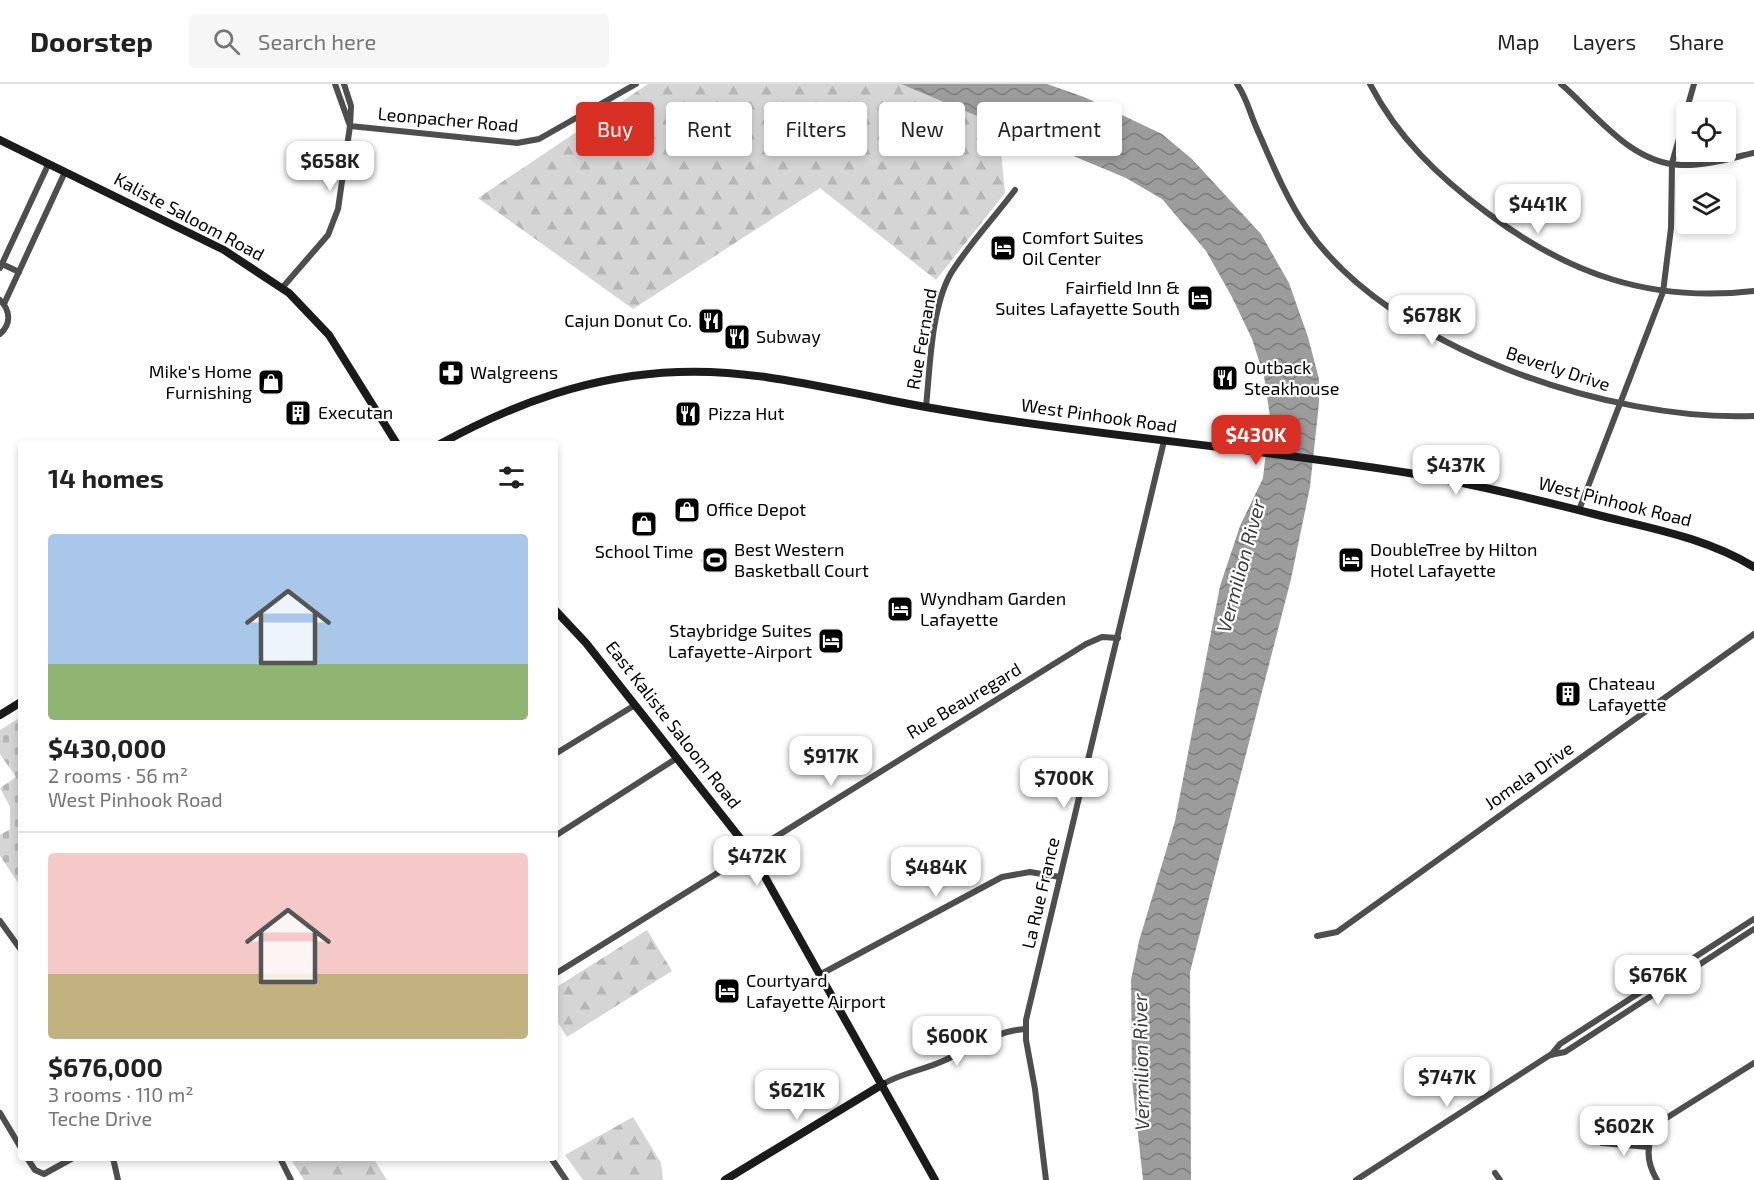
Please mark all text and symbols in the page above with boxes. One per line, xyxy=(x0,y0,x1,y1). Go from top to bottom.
search box xyxy=(189,14,609,68)
text: Doorstep xyxy=(30,24,153,58)
icon: search xyxy=(210,25,243,58)
text: Search here xyxy=(258,28,376,54)
text: Map xyxy=(1497,29,1539,54)
text: Layers xyxy=(1572,29,1636,54)
text: Share xyxy=(1669,29,1724,54)
street label: Leonpacher Road xyxy=(377,102,519,136)
chip: Buy xyxy=(576,102,654,156)
chip: Rent xyxy=(666,102,752,156)
chip: Filters xyxy=(764,102,867,156)
chip: New xyxy=(879,102,965,156)
chip: Apartment xyxy=(977,102,1122,156)
map controls xyxy=(1676,102,1736,234)
button: locate xyxy=(1676,102,1736,162)
pin: $658K xyxy=(288,141,372,192)
text: $658K xyxy=(300,148,360,172)
street label: Kaliste Saloom Road xyxy=(111,167,268,265)
button: layers xyxy=(1676,174,1736,234)
pin: $441K xyxy=(1496,184,1580,235)
text: $441K xyxy=(1509,191,1567,215)
place label: Comfort Suites Oil Center xyxy=(1022,226,1144,269)
hotel icon: Comfort Suites Oil Center xyxy=(988,233,1018,263)
place label: Fairfield Inn & Suites Lafayette South xyxy=(995,276,1180,319)
hotel icon: Fairfield Inn & Suites Lafayette South xyxy=(1185,283,1215,313)
street label: Rue Fernand xyxy=(901,286,941,391)
pin: $678K xyxy=(1390,295,1474,346)
text: $678K xyxy=(1402,302,1462,326)
restaurant icon: Cajun Donut Co. xyxy=(696,306,726,336)
place label: Cajun Donut Co. xyxy=(564,309,692,331)
restaurant icon: Subway xyxy=(722,322,752,352)
place label: Subway xyxy=(756,325,821,347)
street label: Beverly Drive xyxy=(1504,341,1613,395)
place label: Outback Steakhouse xyxy=(1244,356,1339,399)
pharmacy icon: Walgreens xyxy=(436,358,466,388)
place label: Mike's Home Furnishing xyxy=(149,360,252,403)
place label: Walgreens xyxy=(470,361,558,383)
restaurant icon: Outback Steakhouse xyxy=(1210,363,1240,393)
shop icon: Mike's Home Furnishing xyxy=(256,367,286,397)
street label: West Pinhook Road xyxy=(1020,393,1179,437)
building icon: Executan xyxy=(283,398,313,428)
restaurant icon: Pizza Hut xyxy=(673,399,703,429)
place label: Executan xyxy=(318,401,393,423)
place label: Pizza Hut xyxy=(708,402,785,424)
pin: $430K xyxy=(1214,415,1298,466)
text: $430K xyxy=(1226,422,1286,446)
pin: $437K xyxy=(1414,445,1498,496)
text: $437K xyxy=(1427,452,1485,476)
icon: filters xyxy=(495,461,528,494)
text: 14 homes xyxy=(48,462,164,493)
street label: West Pinhook Road xyxy=(1536,471,1694,531)
shop icon: Office Depot xyxy=(672,495,702,525)
water label: Vermilion River xyxy=(1211,495,1270,635)
place label: Office Depot xyxy=(706,498,806,520)
shop icon: School Time xyxy=(629,509,659,539)
place label: Best Western Basketball Court xyxy=(734,538,869,581)
place label: DoubleTree by Hilton Hotel Lafayette xyxy=(1370,538,1538,581)
place label: School Time xyxy=(595,540,693,562)
sports icon: Best Western Basketball Court xyxy=(700,545,730,575)
hotel icon: DoubleTree by Hilton Hotel Lafayette xyxy=(1336,545,1366,575)
icon: home xyxy=(234,573,342,681)
place label: Wyndham Garden Lafayette xyxy=(920,587,1066,630)
hotel icon: Wyndham Garden Lafayette xyxy=(885,594,915,624)
place label: Staybridge Suites Lafayette-Airport xyxy=(668,619,812,662)
hotel icon: Staybridge Suites Lafayette-Airport xyxy=(816,626,846,656)
street label: East Kaliste Saloom Road xyxy=(601,636,746,813)
street label: Rue Beauregard xyxy=(902,657,1025,743)
place label: Chateau Lafayette xyxy=(1588,672,1666,715)
building icon: Chateau Lafayette xyxy=(1553,679,1583,709)
text: $430,000 xyxy=(48,732,166,763)
pin: $917K xyxy=(789,736,873,787)
street label: Jomela Drive xyxy=(1480,736,1577,814)
text: $917K xyxy=(803,743,859,767)
pin: $700K xyxy=(1022,758,1106,809)
text: 2 rooms · 56 m² xyxy=(48,763,188,787)
text: $700K xyxy=(1034,765,1094,789)
text: West Pinhook Road xyxy=(48,787,223,811)
street label: La Rue France xyxy=(1017,835,1064,951)
pin: $472K xyxy=(715,836,799,887)
text: $472K xyxy=(727,843,787,867)
pin: $484K xyxy=(894,847,978,898)
text: $484K xyxy=(905,854,967,878)
icon: home xyxy=(234,892,342,1000)
pin: $676K xyxy=(1616,955,1700,1006)
text: $676K xyxy=(1629,962,1687,986)
place label: Courtyard Lafayette Airport xyxy=(746,969,886,1012)
hotel icon: Courtyard Lafayette Airport xyxy=(712,976,742,1006)
water label: Vermilion River xyxy=(1127,992,1153,1131)
pin: $600K xyxy=(915,1016,999,1067)
text: $600K xyxy=(926,1023,988,1047)
text: $676,000 xyxy=(48,1051,163,1082)
pin: $747K xyxy=(1405,1057,1489,1108)
text: $747K xyxy=(1418,1064,1476,1088)
pin: $621K xyxy=(755,1070,839,1121)
text: $621K xyxy=(769,1077,825,1101)
text: 3 rooms · 110 m² xyxy=(48,1082,194,1106)
text: Teche Drive xyxy=(48,1106,152,1130)
pin: $602K xyxy=(1582,1106,1666,1157)
text: $602K xyxy=(1594,1113,1654,1137)

